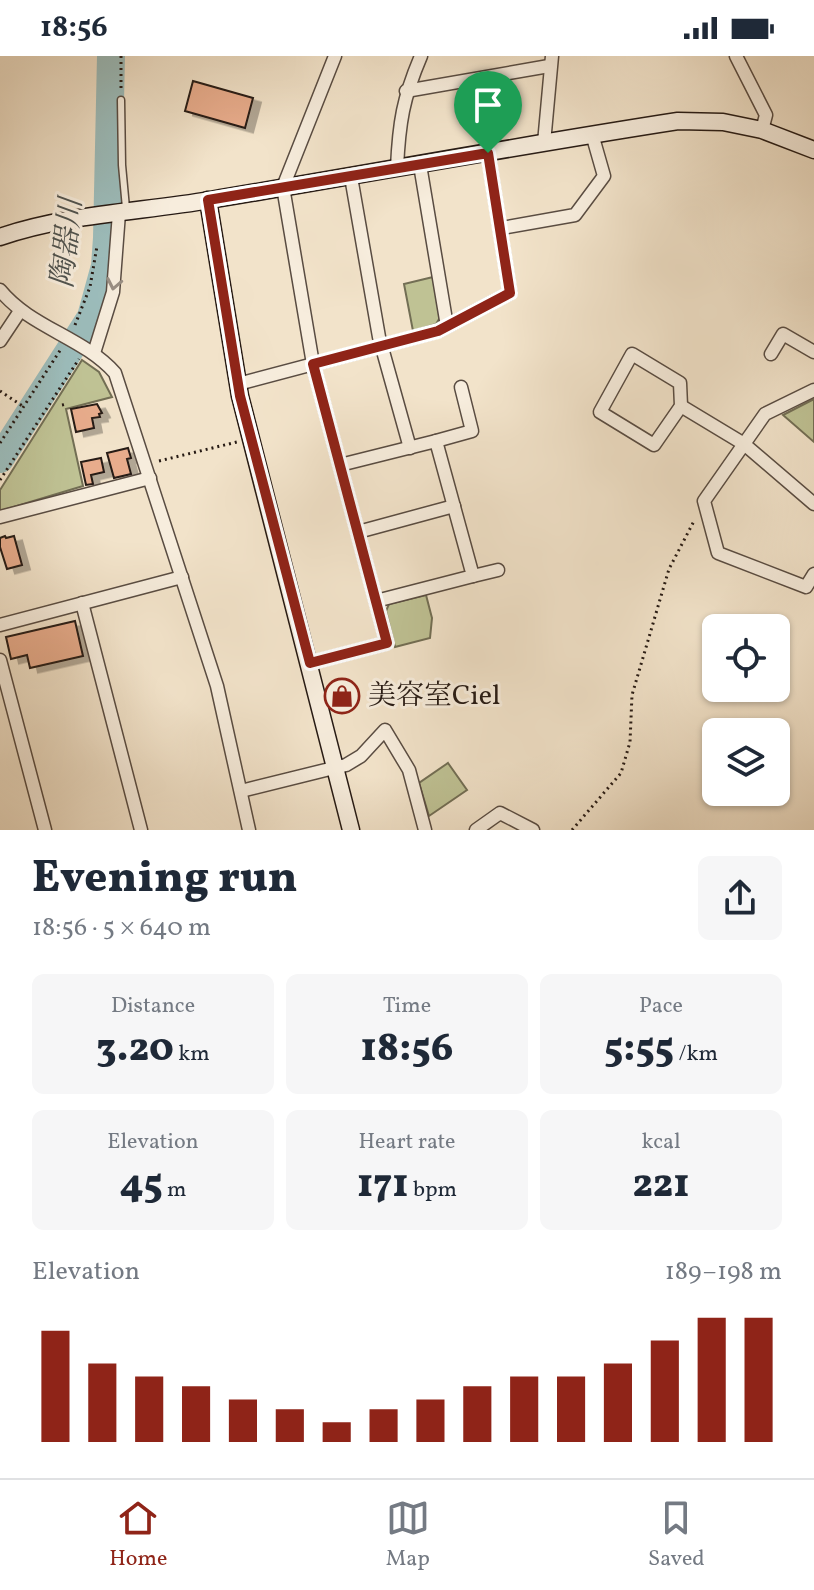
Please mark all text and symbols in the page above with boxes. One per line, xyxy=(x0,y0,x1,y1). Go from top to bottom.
text: 18:56 xyxy=(40,7,108,49)
pin xyxy=(454,71,522,153)
icon: arrive xyxy=(466,83,510,127)
water label: 陶器川 xyxy=(42,193,94,290)
one-way arrow xyxy=(107,277,124,291)
map controls xyxy=(702,614,790,806)
button: locate xyxy=(702,614,790,702)
shop icon: 美容室Ciel xyxy=(323,677,361,715)
place label: 美容室Ciel xyxy=(368,677,500,716)
button: layers xyxy=(702,718,790,806)
text: Evening run xyxy=(32,849,298,910)
button: share xyxy=(698,856,782,940)
text: 18:56 · 5 × 640 m xyxy=(32,910,211,946)
text: Distance xyxy=(111,991,195,1022)
text: Time xyxy=(383,991,431,1022)
text: Pace xyxy=(639,991,683,1022)
text: 3.20 xyxy=(96,1022,174,1078)
text: 18:56 xyxy=(361,1022,453,1078)
text: 5:55 xyxy=(604,1022,674,1078)
text: km xyxy=(174,1039,210,1070)
text: /km xyxy=(674,1039,718,1070)
text: Elevation xyxy=(107,1127,199,1158)
text: Heart rate xyxy=(358,1127,456,1158)
text: kcal xyxy=(641,1127,681,1158)
text: 45 xyxy=(119,1158,163,1214)
text: 171 xyxy=(357,1158,409,1214)
text: 221 xyxy=(632,1158,690,1214)
text: m xyxy=(163,1175,187,1206)
text: bpm xyxy=(409,1175,457,1206)
text: Elevation xyxy=(32,1254,140,1290)
text: 189–198 m xyxy=(665,1254,782,1290)
tab: Home xyxy=(109,1496,167,1575)
tab: Map xyxy=(386,1496,430,1575)
tab: Saved xyxy=(648,1496,705,1575)

